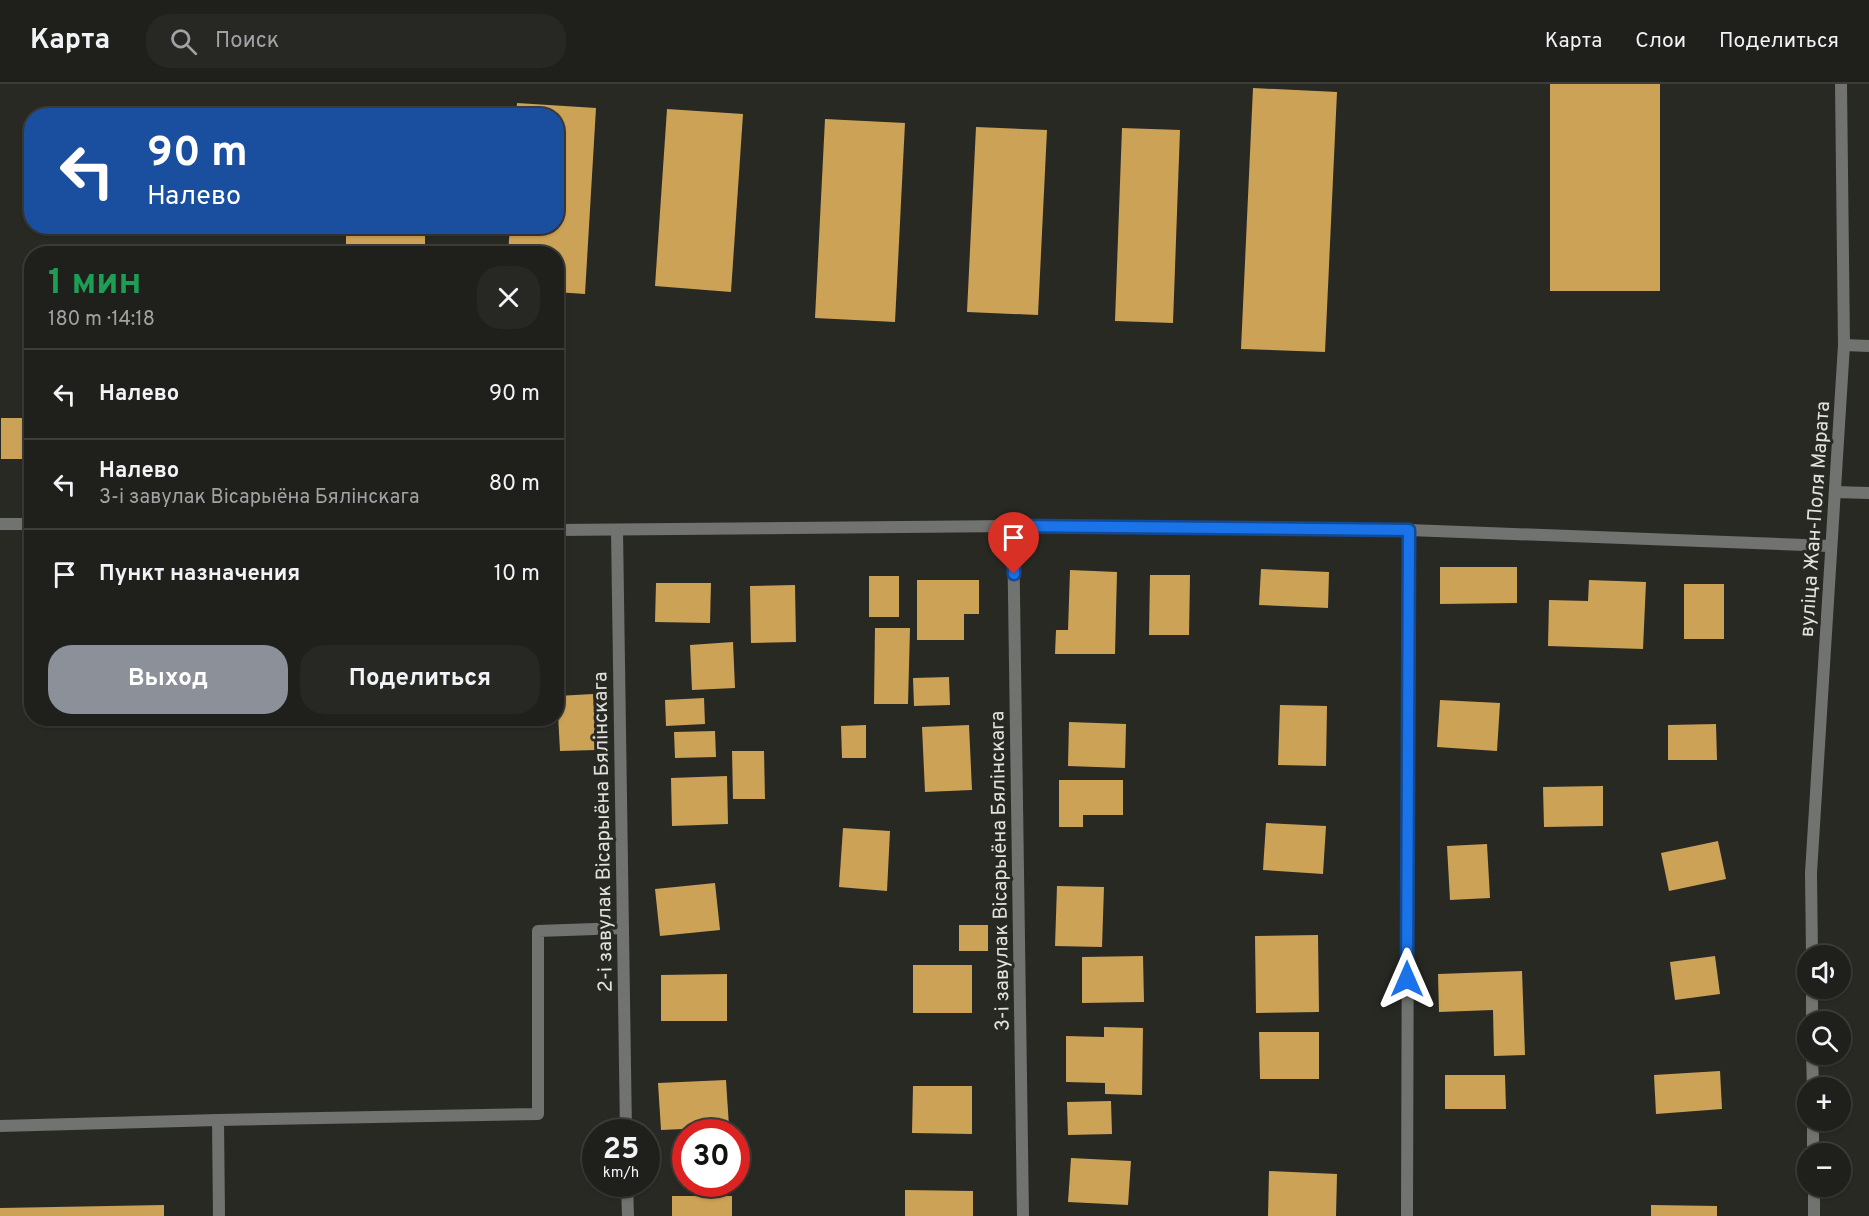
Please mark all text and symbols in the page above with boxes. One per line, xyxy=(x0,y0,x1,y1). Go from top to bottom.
search box xyxy=(146,14,566,68)
text: Карта xyxy=(30,23,110,59)
icon: search xyxy=(167,25,200,58)
text: Поиск xyxy=(215,28,279,55)
text: Карта xyxy=(1545,28,1602,55)
text: Слои xyxy=(1635,28,1686,55)
text: Поделиться xyxy=(1719,28,1839,55)
text: 90 m xyxy=(147,128,248,181)
icon: left xyxy=(48,132,126,210)
text: Налево xyxy=(147,180,241,214)
text: 1 мин xyxy=(48,261,142,307)
button: close xyxy=(477,266,540,329)
text: 180 m · 14:18 xyxy=(48,307,155,333)
icon: left xyxy=(48,378,81,411)
text: Налево xyxy=(99,381,179,408)
text: 90 m xyxy=(489,381,540,408)
street label: вуліца Жан-Поля Марата xyxy=(1795,400,1837,638)
text: Налево xyxy=(99,458,179,485)
icon: left xyxy=(48,468,81,501)
text: 80 m xyxy=(489,471,540,498)
text: 3-і завулак Вісарыёна Бялінскага xyxy=(99,485,420,511)
pin xyxy=(988,512,1039,574)
icon: arrive xyxy=(997,521,1030,554)
icon: arrive xyxy=(48,558,81,591)
text: Пункт назначения xyxy=(99,561,300,588)
text: 10 m xyxy=(494,561,540,588)
button: Выход xyxy=(48,645,288,714)
button: Поделиться xyxy=(300,645,540,714)
street label: 2-і завулак Вісарыёна Бялінскага xyxy=(588,671,620,993)
street label: 3-і завулак Вісарыёна Бялінскага xyxy=(985,711,1017,1031)
map controls xyxy=(1797,945,1851,1197)
button: sound xyxy=(1797,945,1851,999)
position arrow xyxy=(1375,947,1439,1011)
button: search xyxy=(1797,1011,1851,1065)
button: + xyxy=(1797,1077,1851,1131)
speed limit sign: 30 xyxy=(672,1119,750,1197)
text: 25 xyxy=(603,1132,639,1169)
button: − xyxy=(1797,1143,1851,1197)
text: km/h xyxy=(603,1164,639,1183)

